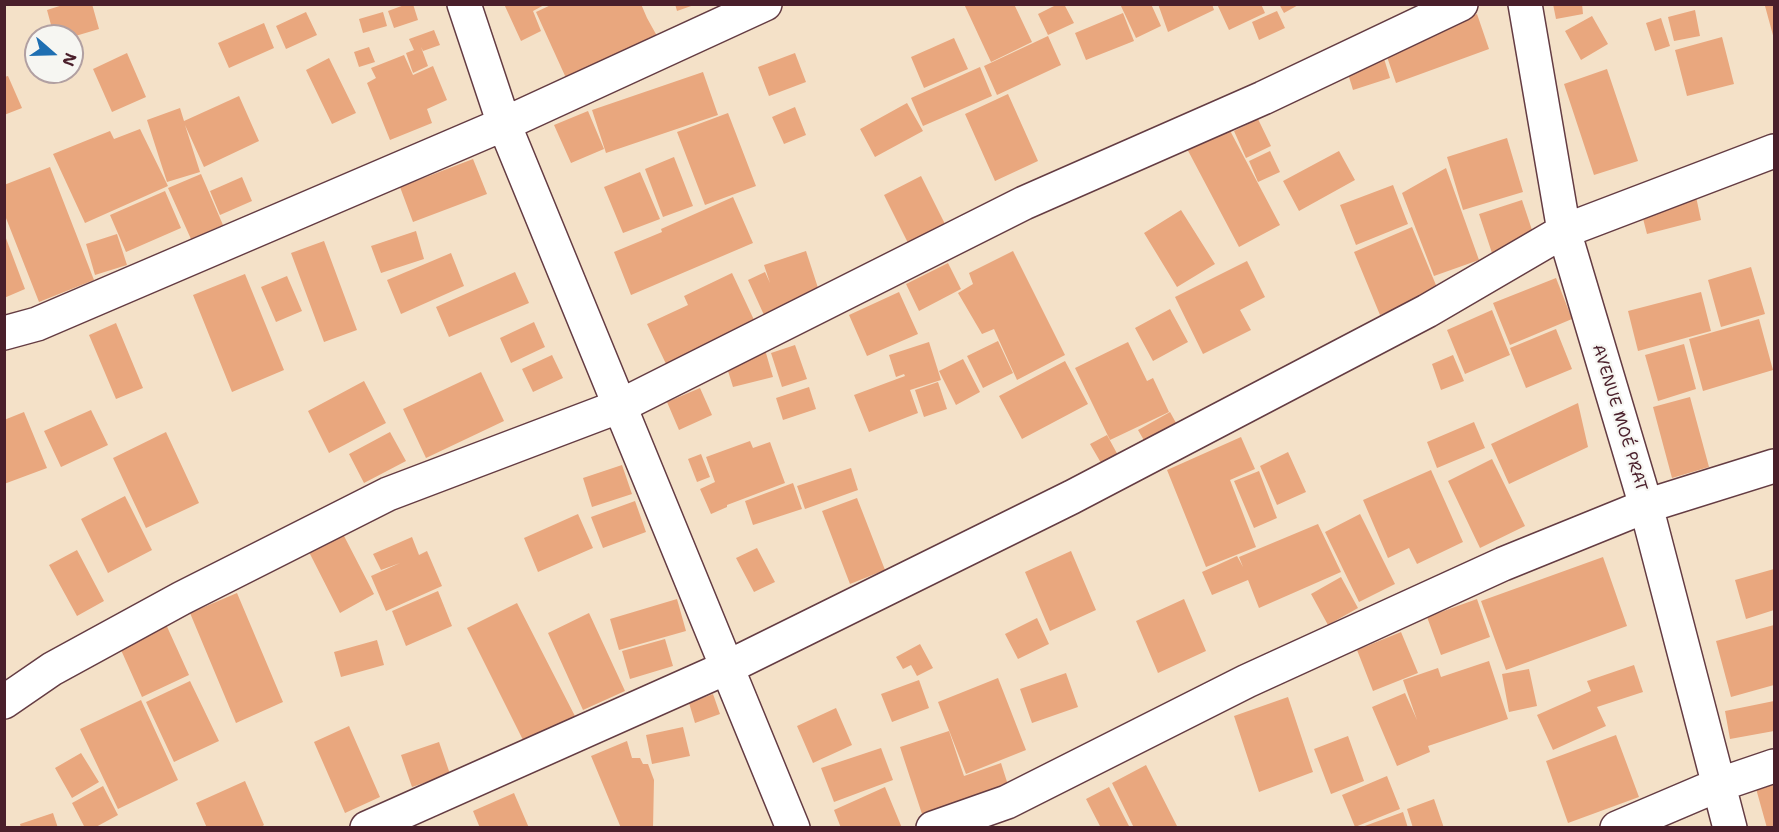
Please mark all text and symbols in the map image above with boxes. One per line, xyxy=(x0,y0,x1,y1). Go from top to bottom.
north arrow xyxy=(24,24,84,84)
text: N xyxy=(57,50,82,69)
street label: AVENUE MOÉ PRAT xyxy=(1588,342,1650,494)

